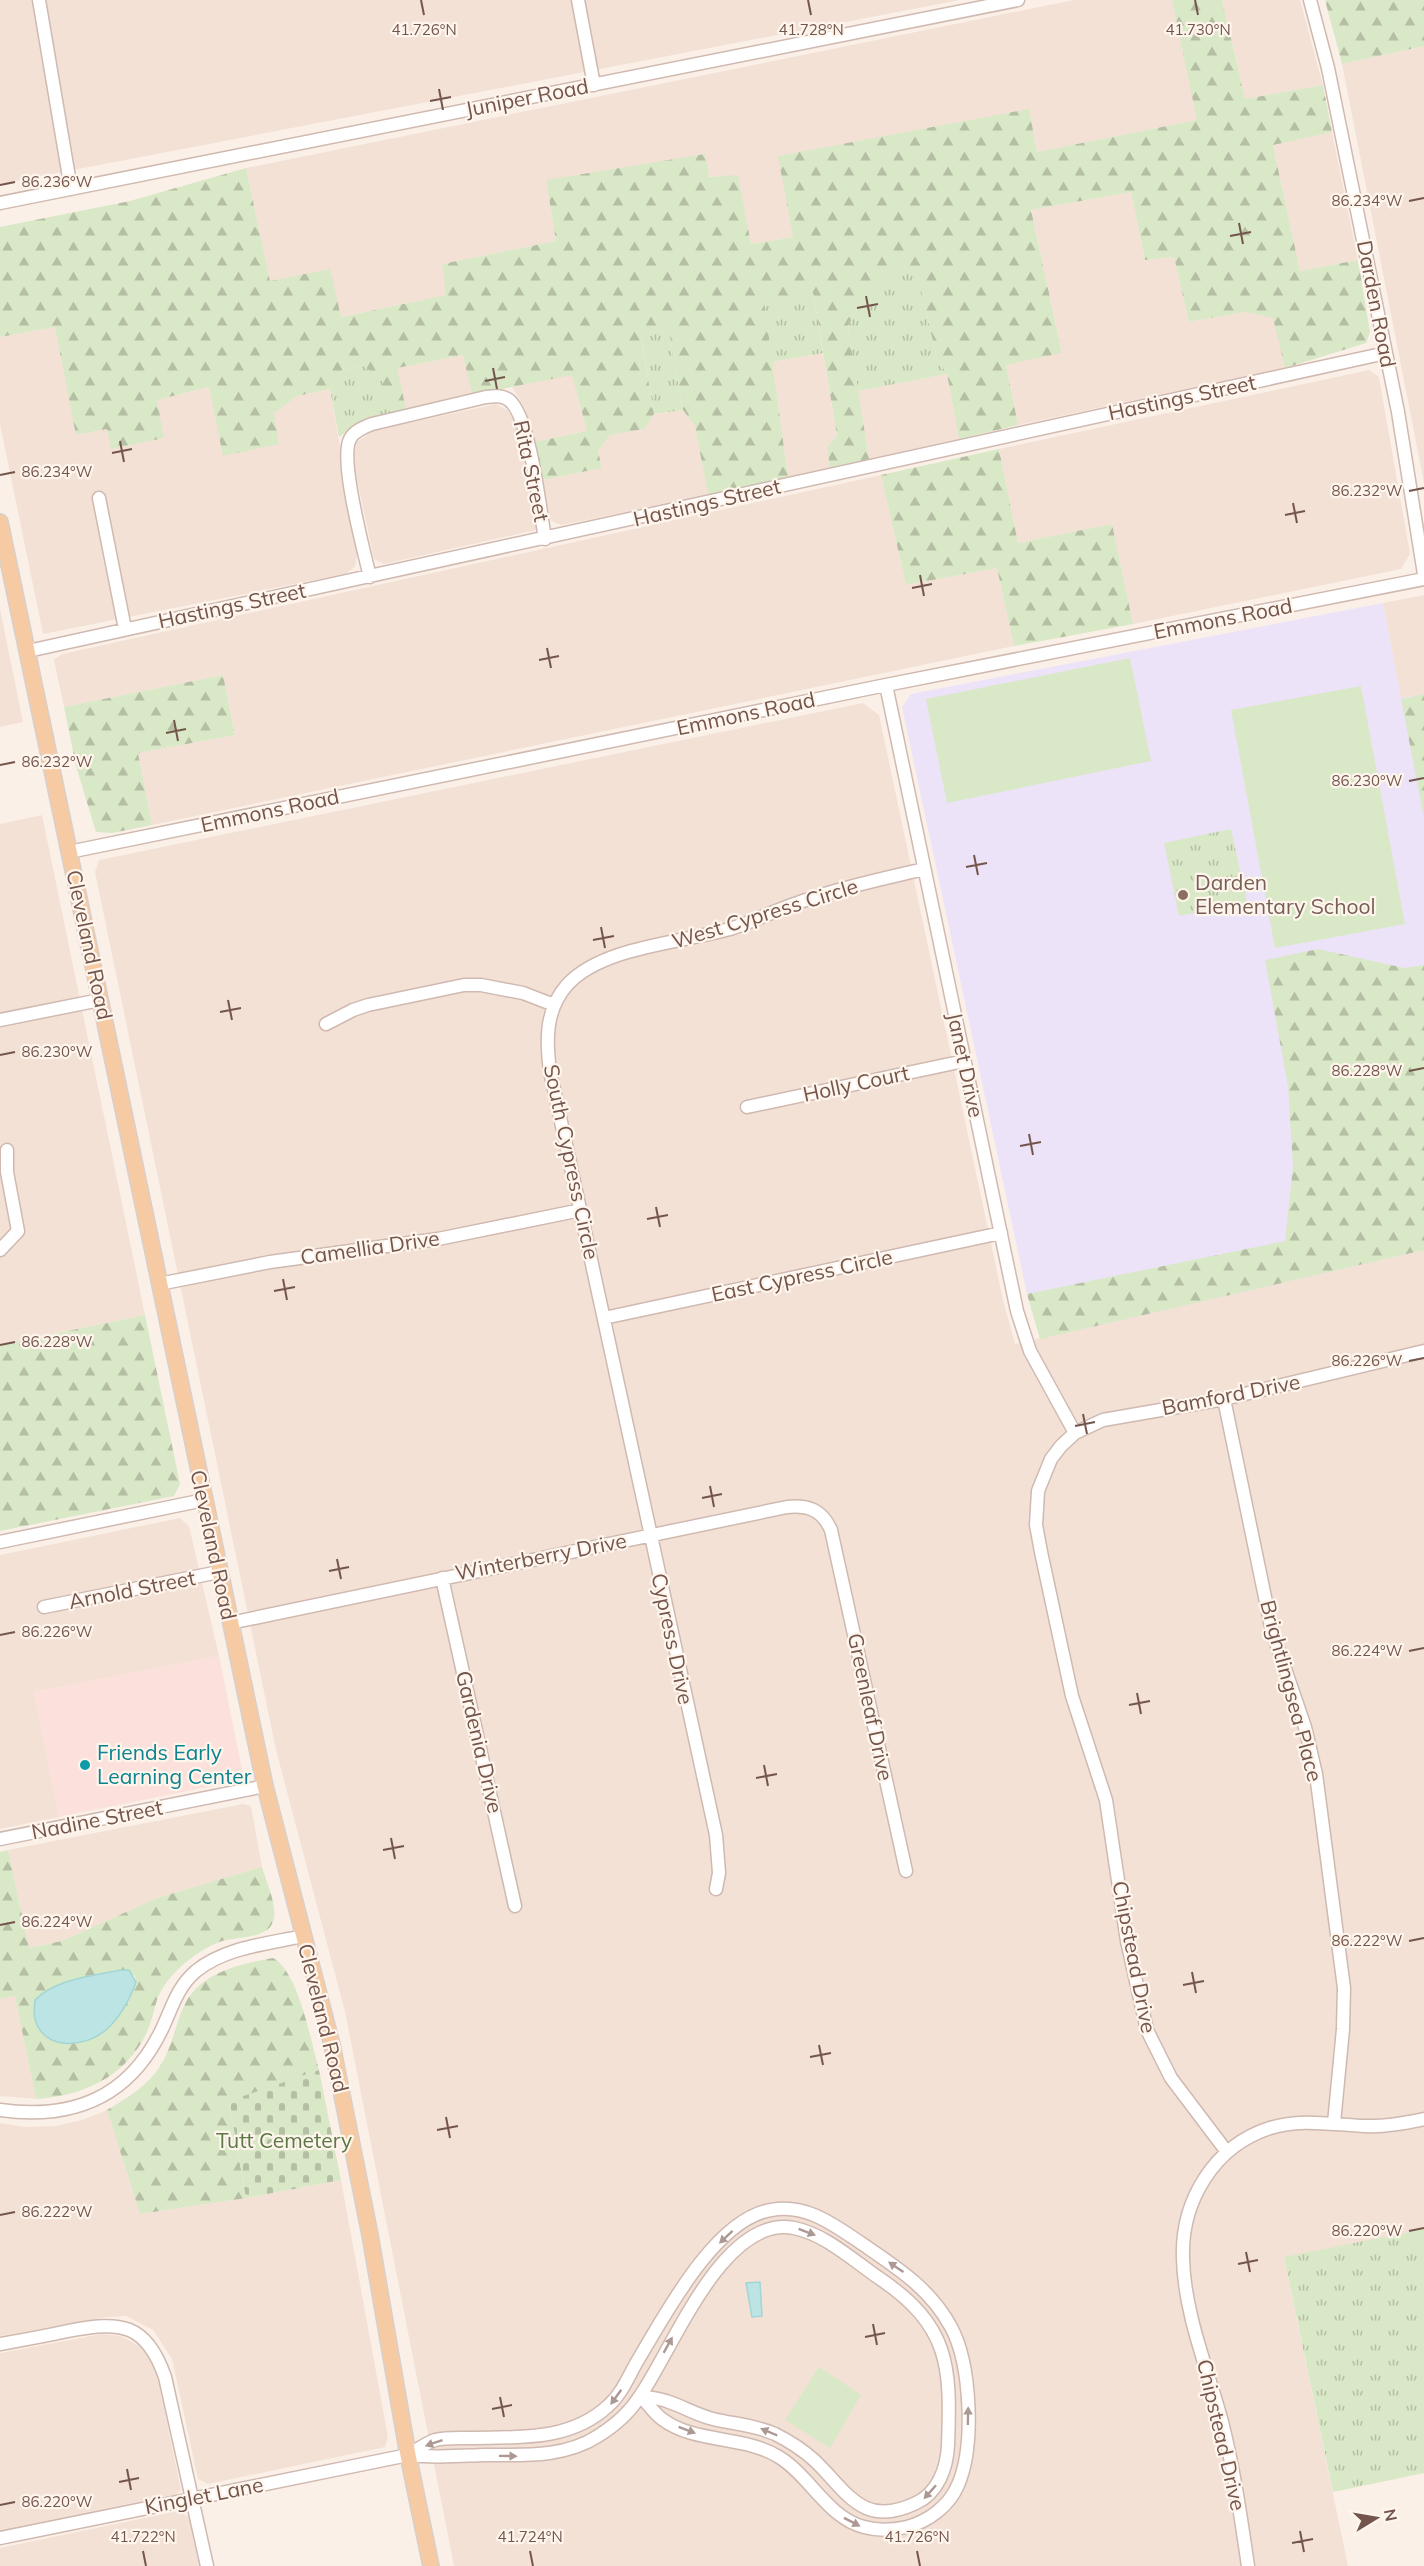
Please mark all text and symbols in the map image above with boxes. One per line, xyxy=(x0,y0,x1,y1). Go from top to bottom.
text: 41.726°N xyxy=(391,20,457,39)
text: 41.728°N xyxy=(778,20,844,39)
text: 41.730°N xyxy=(1165,20,1231,39)
street label: Juniper Road xyxy=(463,72,591,122)
text: 86.236°W xyxy=(22,172,93,191)
text: 86.234°W xyxy=(1332,191,1403,210)
street label: Darden Road xyxy=(1352,238,1402,370)
street label: Hastings Street xyxy=(1106,369,1258,425)
street label: Rita Street xyxy=(509,418,555,524)
text: 86.234°W xyxy=(22,462,93,481)
street label: Hastings Street xyxy=(631,472,783,532)
text: 86.232°W xyxy=(1332,481,1403,500)
street label: Hastings Street xyxy=(156,577,308,633)
street label: Emmons Road xyxy=(1151,592,1294,644)
street label: Emmons Road xyxy=(674,686,817,740)
text: 86.232°W xyxy=(22,752,93,771)
text: 86.230°W xyxy=(1332,771,1403,790)
street label: Emmons Road xyxy=(198,783,341,837)
street label: Cleveland Road xyxy=(61,867,119,1022)
place label: Darden Elementary School xyxy=(1195,869,1376,919)
street label: West Cypress Circle xyxy=(669,872,861,954)
marker: Darden Elementary School xyxy=(1176,888,1190,902)
street label: Janet Drive xyxy=(942,1010,990,1120)
text: 86.230°W xyxy=(22,1042,93,1061)
street label: Holly Court xyxy=(800,1059,911,1107)
text: 86.228°W xyxy=(1332,1061,1403,1080)
street label: South Cypress Circle xyxy=(539,1062,605,1262)
street label: Camellia Drive xyxy=(299,1224,441,1270)
street label: East Cypress Circle xyxy=(709,1243,895,1307)
text: 86.228°W xyxy=(22,1332,93,1351)
text: 86.226°W xyxy=(1332,1351,1403,1370)
street label: Bamford Drive xyxy=(1159,1368,1302,1420)
street label: Cleveland Road xyxy=(185,1467,243,1622)
street label: Winterberry Drive xyxy=(453,1527,629,1585)
street label: Arnold Street xyxy=(66,1564,197,1614)
street label: Cypress Drive xyxy=(646,1571,700,1707)
street label: Brightlingsea Place xyxy=(1255,1597,1329,1784)
text: 86.226°W xyxy=(22,1622,93,1641)
street label: Greenleaf Drive xyxy=(843,1631,899,1783)
text: 86.224°W xyxy=(1332,1641,1403,1660)
street label: Gardenia Drive xyxy=(451,1668,509,1816)
place label: Friends Early Learning Center xyxy=(97,1739,252,1789)
marker: Friends Early Learning Center xyxy=(78,1758,92,1772)
street label: Nadine Street xyxy=(29,1794,165,1844)
street label: Chipstead Drive xyxy=(1107,1878,1162,2035)
text: 86.224°W xyxy=(22,1912,93,1931)
text: 86.222°W xyxy=(1332,1931,1403,1950)
street label: Cleveland Road xyxy=(293,1941,355,2095)
park label: Tutt Cemetery xyxy=(216,2127,352,2153)
text: 86.222°W xyxy=(22,2202,93,2221)
text: 86.220°W xyxy=(1332,2221,1403,2240)
one-way arrow xyxy=(798,2228,816,2237)
one-way arrow xyxy=(718,2230,733,2244)
one-way arrow xyxy=(888,2261,904,2273)
one-way arrow xyxy=(663,2336,673,2353)
street label: Chipstead Drive xyxy=(1192,2356,1252,2513)
one-way arrow xyxy=(609,2389,622,2405)
one-way arrow xyxy=(963,2407,972,2426)
one-way arrow xyxy=(678,2425,696,2435)
one-way arrow xyxy=(760,2427,778,2436)
one-way arrow xyxy=(424,2438,442,2448)
one-way arrow xyxy=(499,2451,518,2461)
street label: Kinglet Lane xyxy=(142,2471,265,2519)
one-way arrow xyxy=(924,2484,937,2499)
north arrow xyxy=(1346,2488,1406,2548)
text: 86.220°W xyxy=(22,2492,93,2511)
text: N xyxy=(1380,2507,1402,2523)
one-way arrow xyxy=(843,2516,861,2526)
text: 41.722°N xyxy=(110,2527,176,2546)
text: 41.724°N xyxy=(497,2527,563,2546)
text: 41.726°N xyxy=(884,2527,950,2546)

